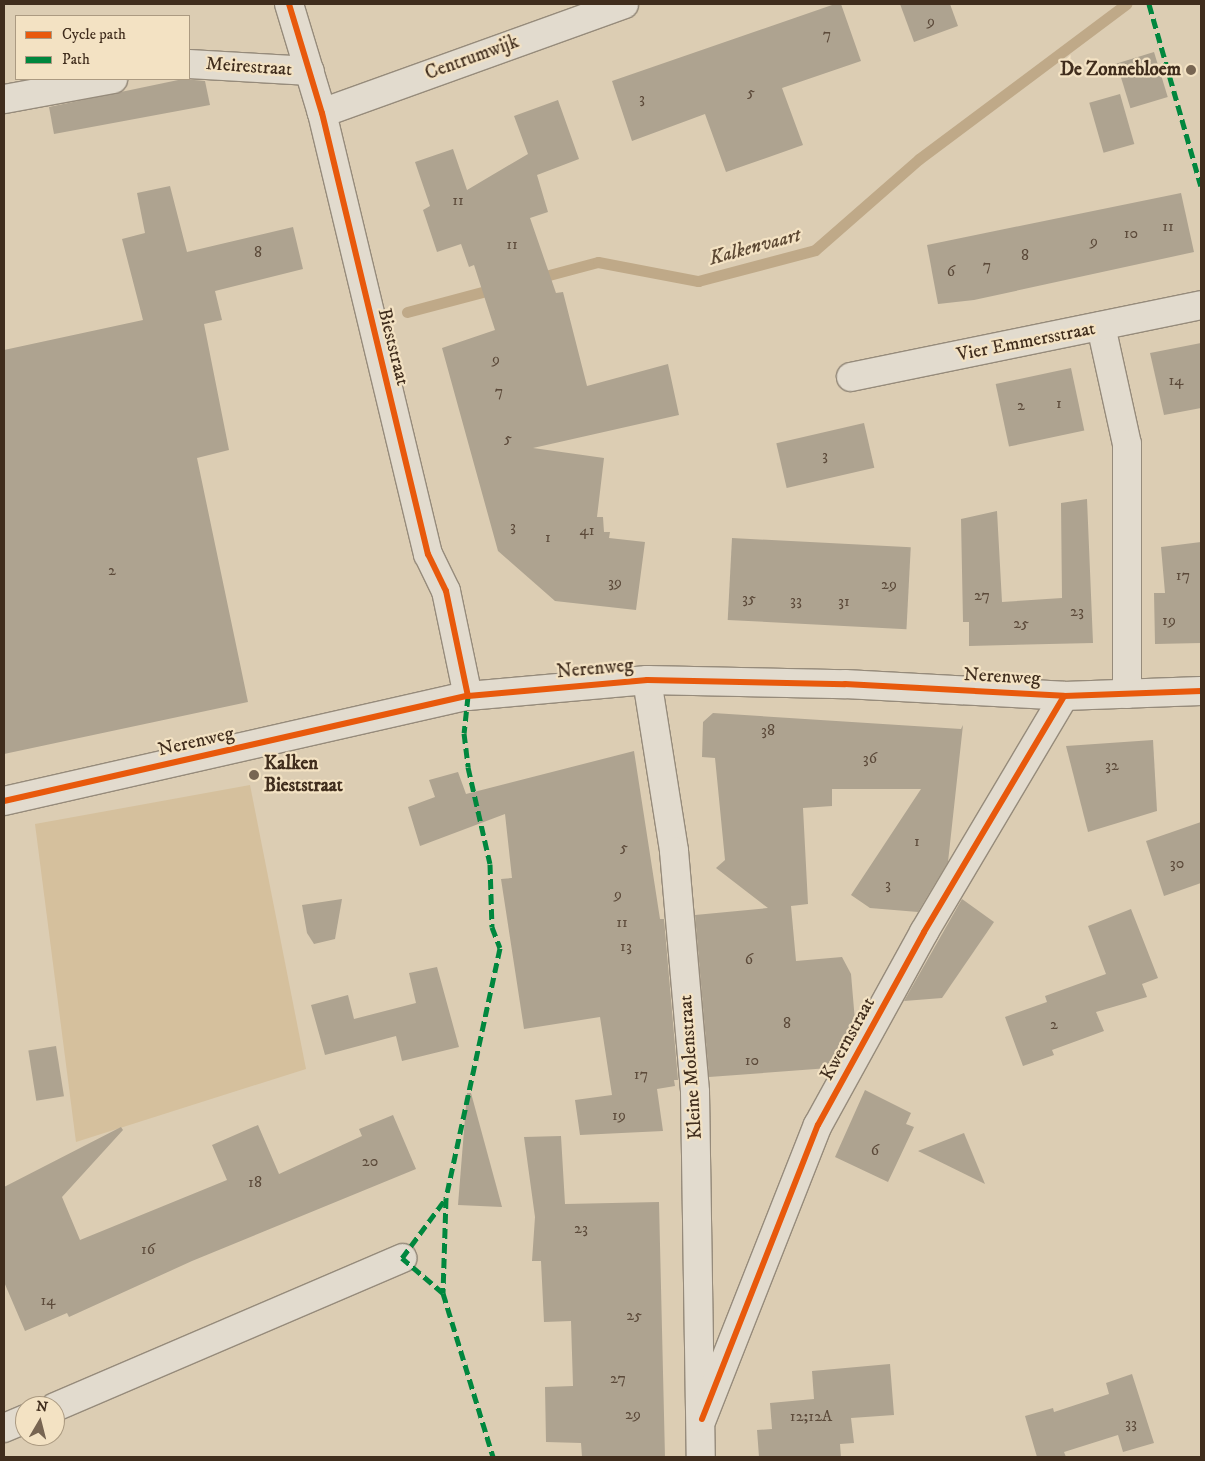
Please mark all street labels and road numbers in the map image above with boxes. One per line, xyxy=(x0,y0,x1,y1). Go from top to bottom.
street label: Centrumwijk xyxy=(422,31,522,85)
street label: Meirestraat xyxy=(205,53,293,81)
street label: Bieststraat xyxy=(372,306,414,388)
street label: Vier Emmersstraat xyxy=(955,317,1097,367)
street label: Nerenweg xyxy=(556,654,634,684)
street label: Nerenweg xyxy=(963,664,1041,690)
street label: Nerenweg xyxy=(156,722,236,762)
street label: Kwernstraat xyxy=(816,993,880,1085)
street label: Kleine Molenstraat xyxy=(675,994,707,1140)

